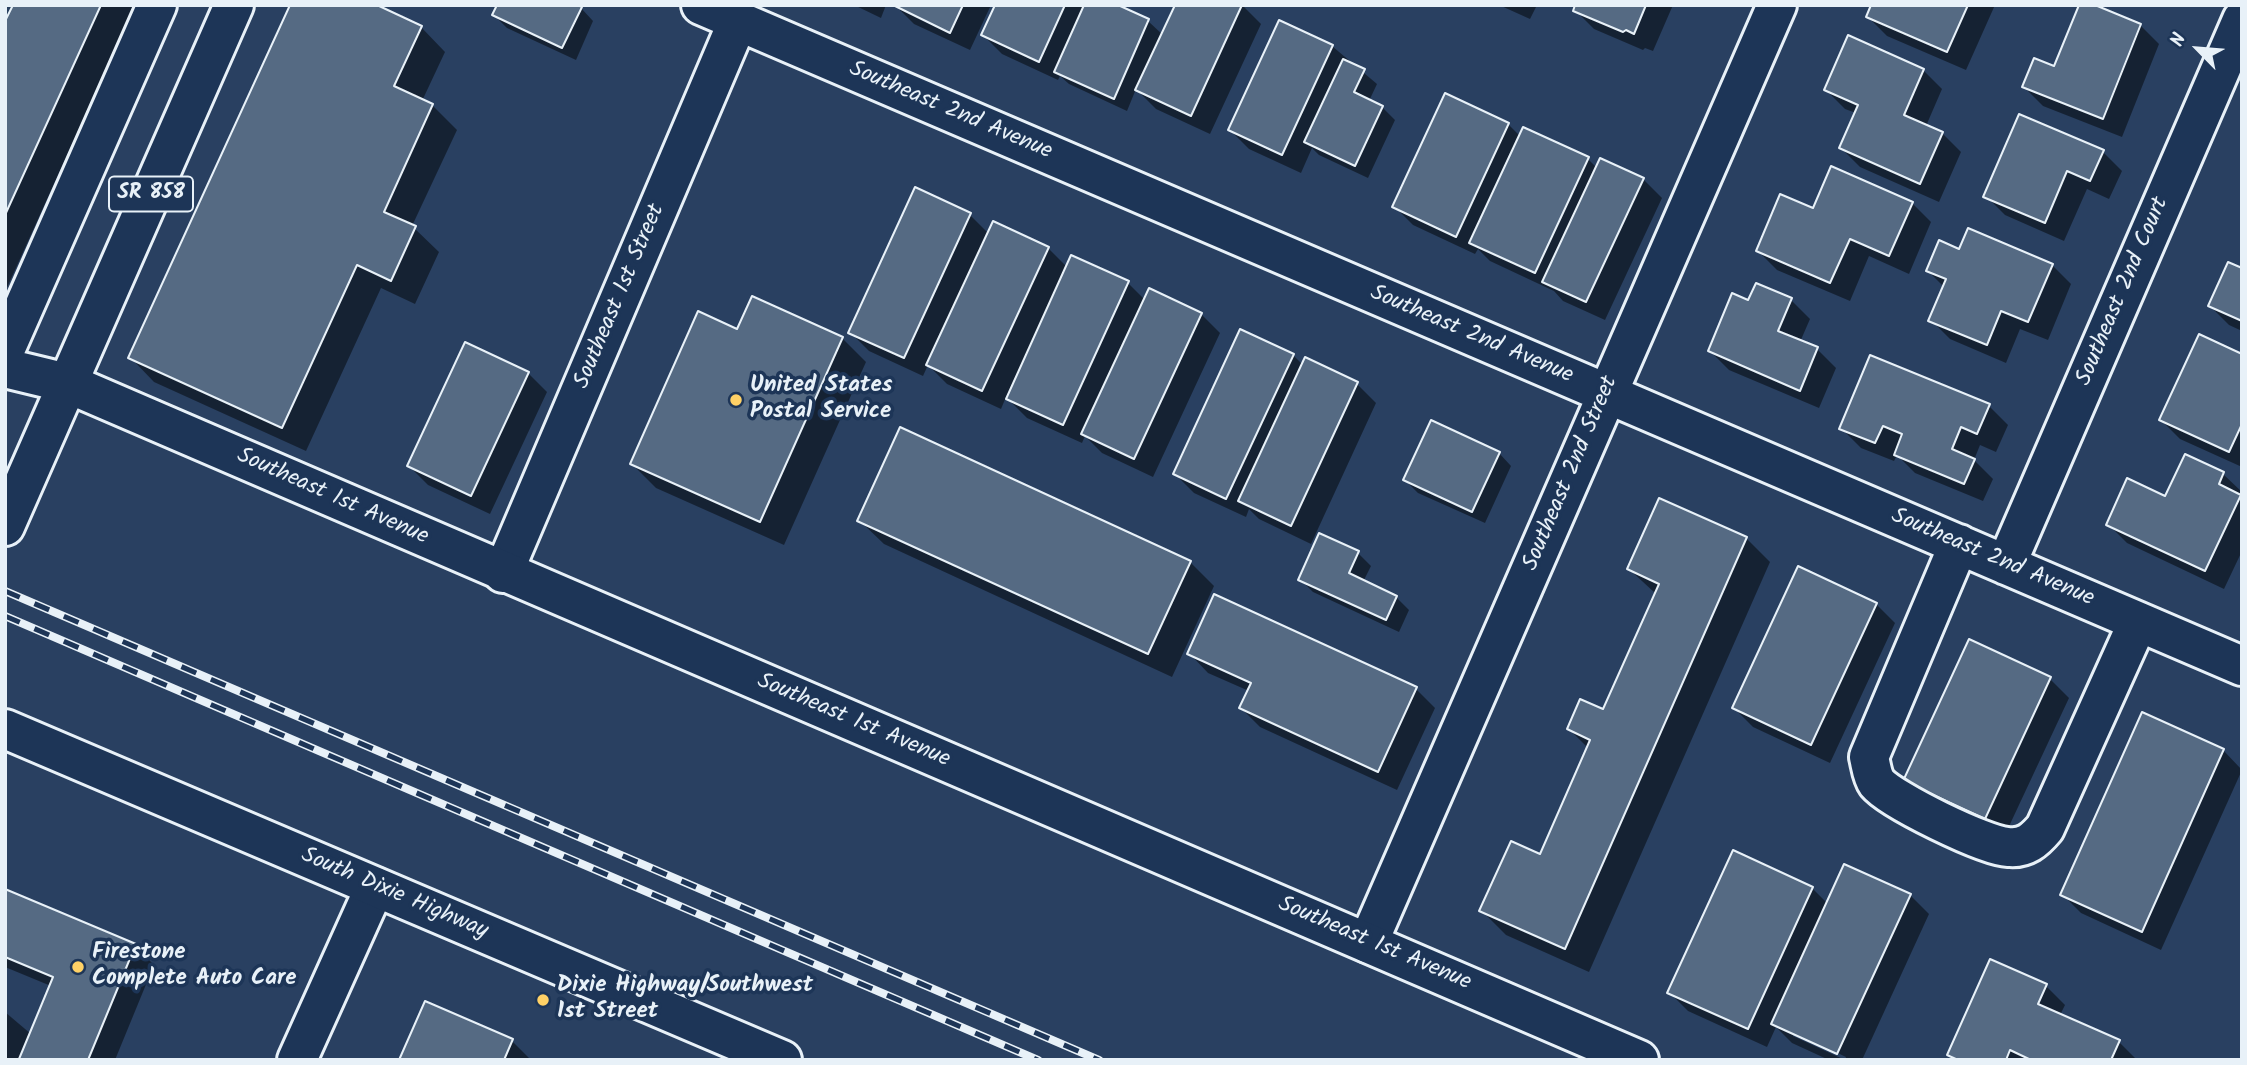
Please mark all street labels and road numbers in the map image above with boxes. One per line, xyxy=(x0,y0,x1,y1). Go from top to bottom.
street label: Southeast 2nd Avenue xyxy=(844,57,1056,167)
road number: SR 858 xyxy=(109,176,193,212)
street label: Southeast 2nd Court xyxy=(2072,194,2176,390)
street label: Southeast 1st Street xyxy=(570,201,672,393)
street label: Southeast 2nd Avenue xyxy=(1365,281,1577,391)
street label: Southeast 2nd Street xyxy=(1519,373,1625,575)
street label: Southeast 1st Avenue xyxy=(232,443,432,553)
street label: Southeast 2nd Avenue xyxy=(1886,504,2098,614)
street label: Southeast 1st Avenue xyxy=(752,669,954,775)
street label: South Dixie Highway xyxy=(296,843,492,947)
street label: Southeast 1st Avenue xyxy=(1273,892,1475,998)

